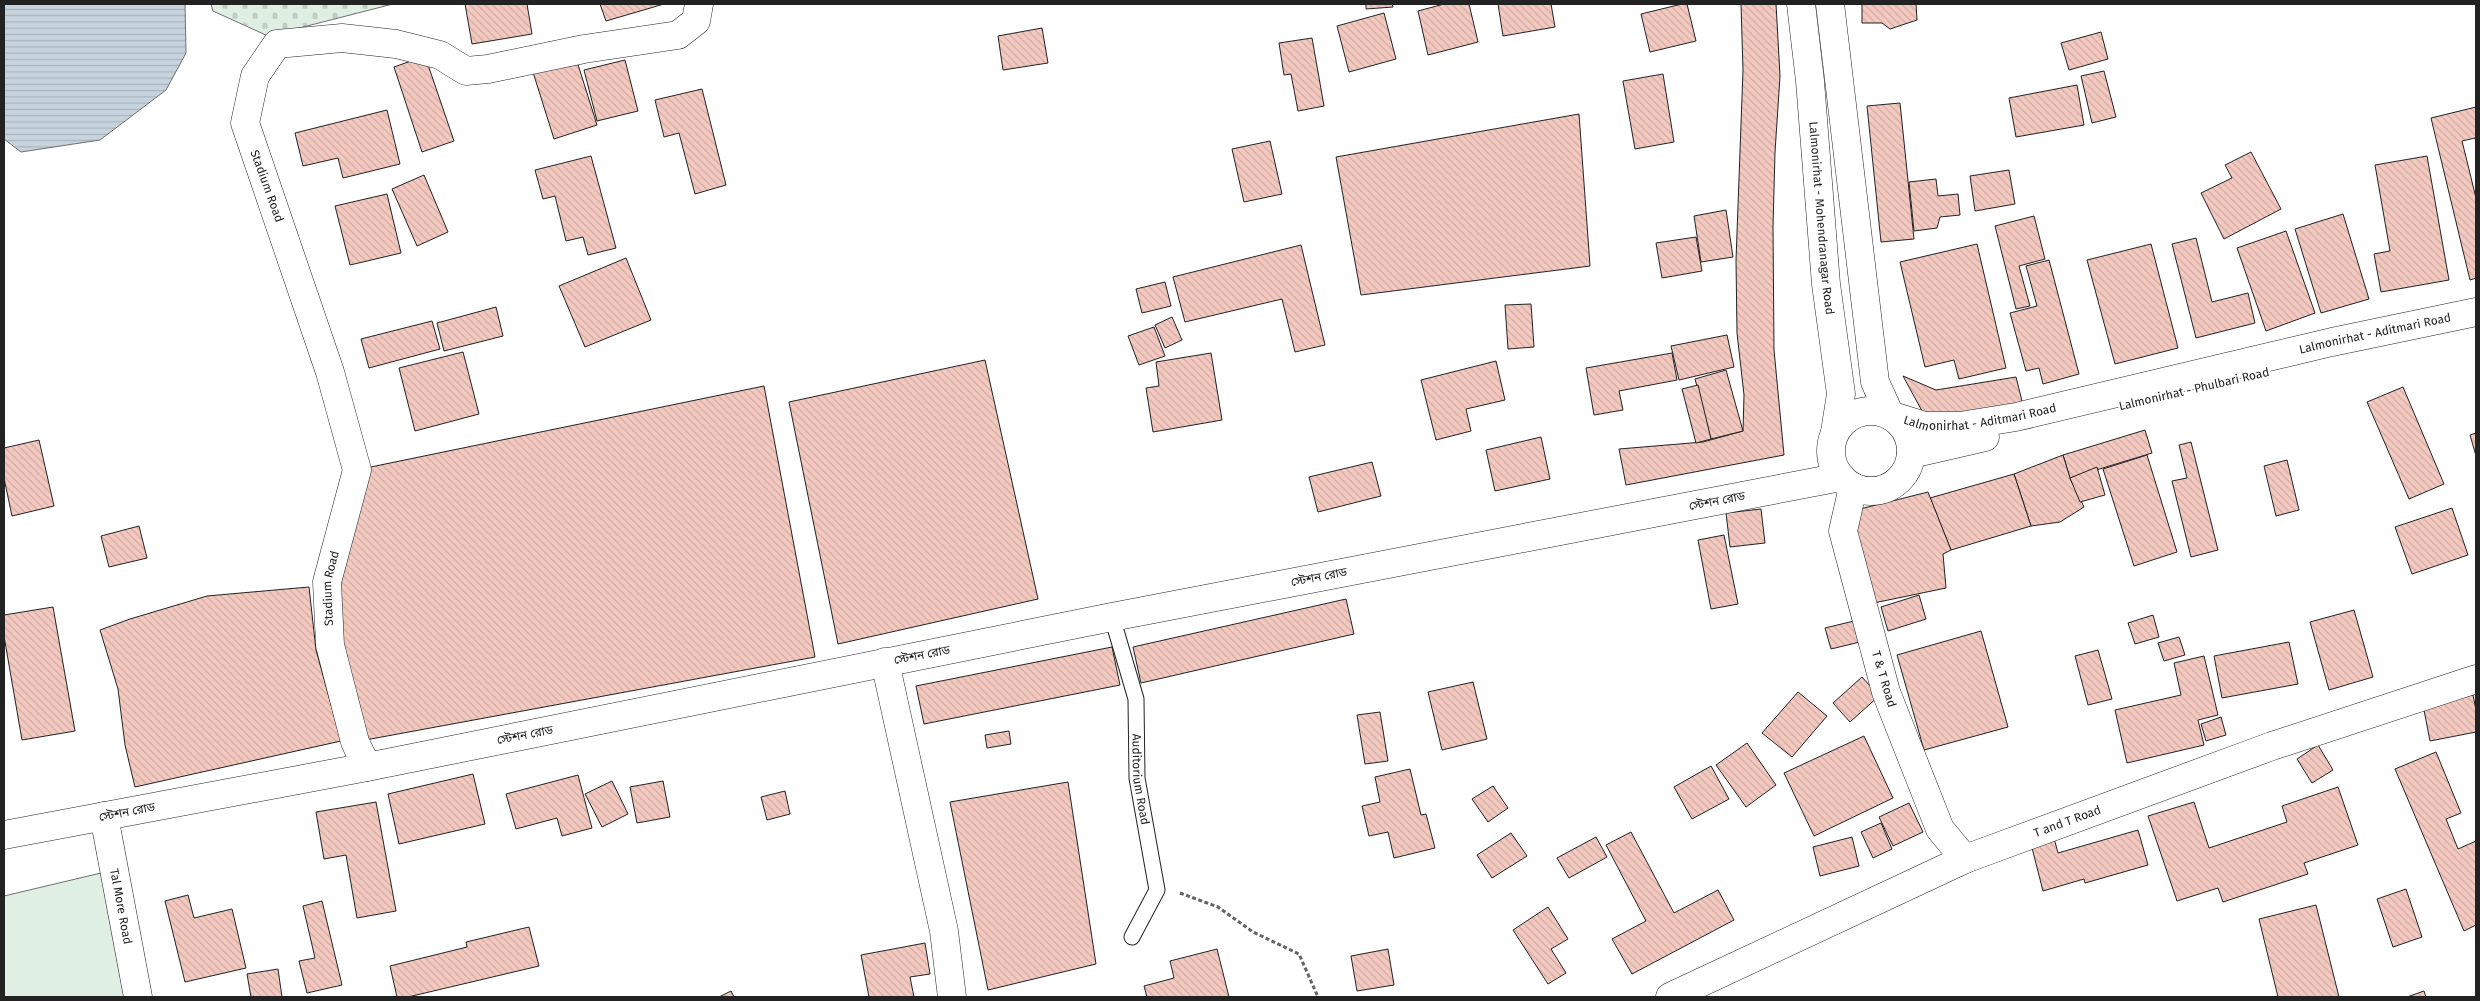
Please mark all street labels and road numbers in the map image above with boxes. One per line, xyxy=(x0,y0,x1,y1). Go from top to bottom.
street label: Lalmonirhat - Mohendranagar Road xyxy=(1806,121,1837,315)
street label: Stadium Road xyxy=(247,148,287,224)
street label: Lalmonirhat - Aditmari Road xyxy=(2298,310,2452,357)
street label: Lalmonirhat - Phulbari Road xyxy=(2117,365,2271,413)
street label: Lalmonirhat - Aditmari Road xyxy=(1902,401,2058,434)
street label: স্টেশন রোড xyxy=(1688,488,1747,513)
street label: Stadium Road xyxy=(320,549,342,626)
street label: স্টেশন রোড xyxy=(1290,564,1349,589)
street label: স্টেশন রোড xyxy=(893,642,952,667)
street label: T & T Road xyxy=(1869,649,1899,709)
street label: স্টেশন রোড xyxy=(496,722,555,747)
street label: Auditorium Road xyxy=(1129,734,1152,826)
street label: স্টেশন রোড xyxy=(98,799,157,824)
street label: T and T Road xyxy=(2032,803,2103,840)
street label: Tal More Road xyxy=(107,867,135,945)

